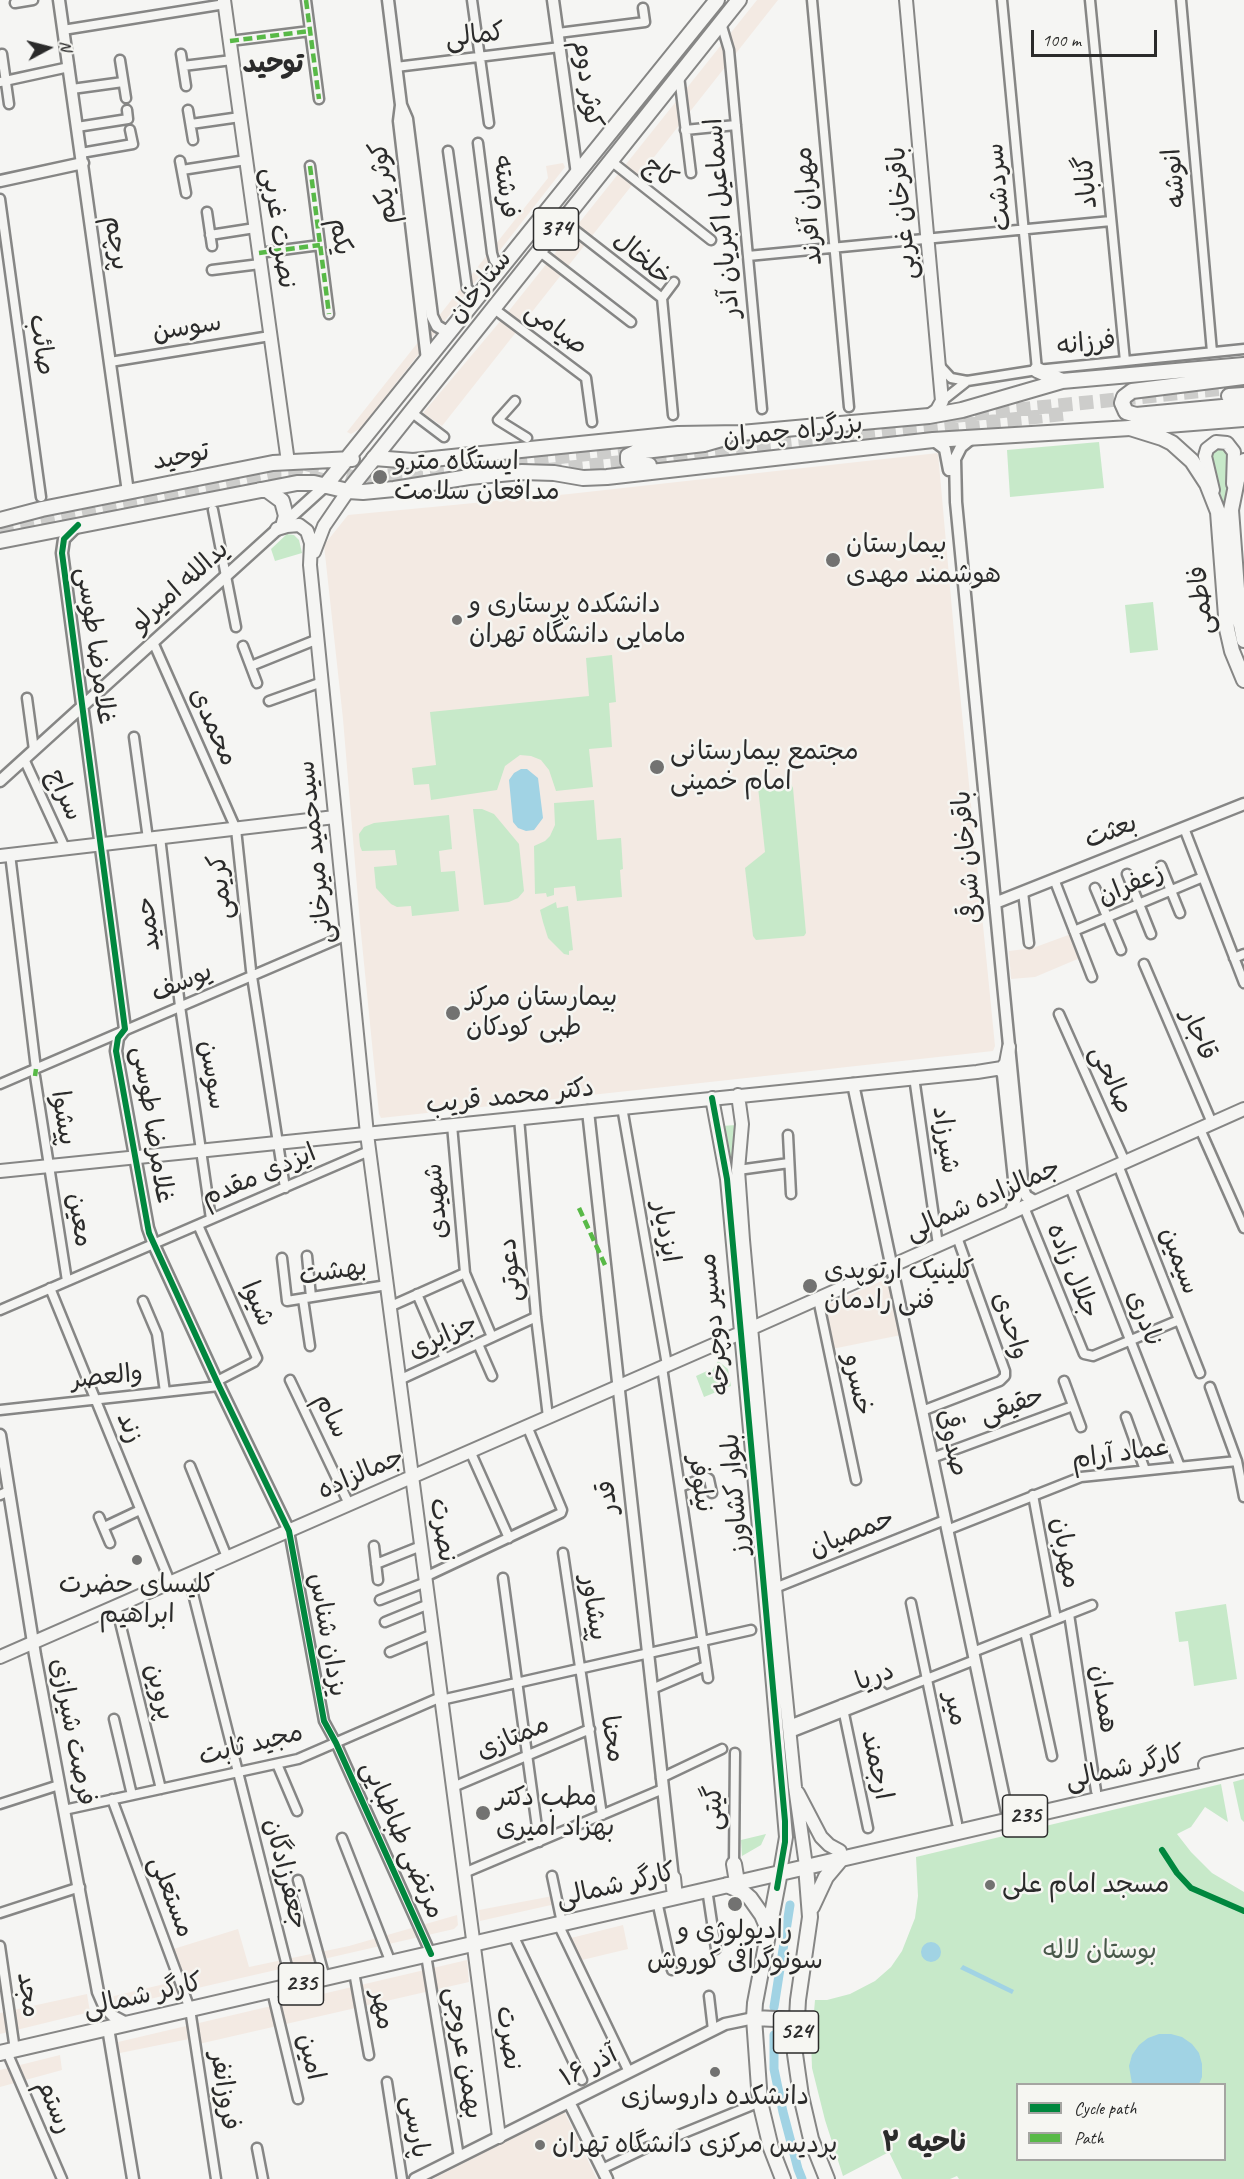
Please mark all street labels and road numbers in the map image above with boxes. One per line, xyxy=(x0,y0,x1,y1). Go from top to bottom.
street label: کمالی xyxy=(443,17,507,55)
street label: کوثر دوم xyxy=(565,38,609,130)
street label: اسماعیل اکبریان آذر xyxy=(699,117,747,319)
street label: کوثر یکم xyxy=(363,140,405,226)
street label: سردشت xyxy=(980,142,1018,232)
street label: مهران آفرند xyxy=(788,145,830,267)
street label: باقرخان غربی xyxy=(882,145,924,281)
street label: انوشه xyxy=(1157,147,1193,209)
street label: کاج xyxy=(637,150,683,196)
street label: فرشته xyxy=(486,154,524,220)
street label: گناباد xyxy=(1069,154,1105,210)
street label: نصرت غربی xyxy=(254,166,302,290)
road number: 374 xyxy=(534,208,578,250)
street label: پرچم xyxy=(97,214,135,272)
street label: یکم xyxy=(322,217,358,257)
street label: خلخال xyxy=(606,225,678,293)
street label: ستارخان xyxy=(441,244,519,330)
street label: صیامی xyxy=(519,295,593,363)
street label: سوسن xyxy=(150,307,224,349)
street label: صائب xyxy=(21,312,61,378)
street label: فرزانه xyxy=(1055,325,1117,363)
street label: بزرگراه چمران xyxy=(721,409,865,455)
street label: توحید xyxy=(150,436,212,478)
street label: یدالله امیرلو xyxy=(124,535,236,639)
street label: فاطمی xyxy=(1183,564,1221,636)
street label: غلامرضا طوسی xyxy=(69,565,121,727)
street label: محمدی xyxy=(182,683,244,771)
street label: سیدحمید میرخانی xyxy=(291,759,341,945)
street label: سراج xyxy=(39,764,89,826)
street label: باقرخان شرقی xyxy=(947,789,989,925)
street label: بعثت xyxy=(1080,808,1142,856)
street label: کریمی xyxy=(202,853,240,921)
street label: زعفران xyxy=(1093,857,1169,913)
street label: حمید xyxy=(130,895,168,953)
street label: یوسف xyxy=(147,956,217,1010)
street label: قاجار xyxy=(1173,1005,1223,1065)
street label: سوسن xyxy=(191,1038,233,1112)
street label: صالحی xyxy=(1082,1041,1140,1119)
street label: غلامرضا طوسی xyxy=(124,1044,180,1206)
street label: دکتر محمد قریب xyxy=(424,1073,596,1121)
street label: پیشوا xyxy=(43,1088,83,1148)
street label: شیرزاد xyxy=(925,1104,965,1176)
street label: ایزدی مقدم xyxy=(197,1138,321,1214)
street label: جمالزاده شمالی xyxy=(901,1152,1065,1248)
street label: شهیدی xyxy=(418,1162,456,1240)
street label: معین xyxy=(59,1191,99,1249)
street label: ایزدیار xyxy=(644,1199,686,1265)
street label: جلال زاده xyxy=(1039,1219,1105,1323)
street label: سیمین xyxy=(1152,1223,1206,1299)
street label: دعوتی xyxy=(493,1237,529,1303)
street label: بهشت xyxy=(297,1251,369,1293)
street label: مسیر دوچرخه xyxy=(692,1251,738,1397)
street label: شیوا xyxy=(233,1277,281,1331)
street label: نادری xyxy=(1119,1286,1169,1352)
street label: واحدی xyxy=(984,1288,1036,1364)
street label: جزایری xyxy=(403,1307,483,1367)
street label: خسرو xyxy=(835,1351,879,1419)
street label: والعصر xyxy=(70,1358,144,1396)
street label: حقیقی xyxy=(976,1380,1048,1432)
street label: سام xyxy=(307,1388,355,1444)
street label: صدوقی xyxy=(930,1407,974,1479)
street label: زند xyxy=(109,1408,149,1448)
street label: بلوار کشاورز xyxy=(715,1432,757,1556)
street label: عماد آرام xyxy=(1070,1432,1172,1476)
street label: جمالزاده xyxy=(313,1441,409,1507)
street label: نیلوفر xyxy=(681,1454,719,1514)
street label: قدر xyxy=(591,1479,625,1515)
street label: نصرت xyxy=(422,1496,462,1564)
street label: حمصیان xyxy=(805,1503,899,1565)
street label: مهربان xyxy=(1043,1515,1087,1591)
street label: یزدان شناس xyxy=(301,1571,353,1699)
street label: پیشاور xyxy=(572,1573,614,1643)
street label: دریا xyxy=(851,1655,899,1699)
street label: فرصت شیرازی xyxy=(42,1656,102,1808)
street label: پروین xyxy=(137,1661,181,1723)
street label: همدان xyxy=(1082,1663,1124,1735)
street label: میر xyxy=(936,1689,974,1729)
street label: ممتازی xyxy=(472,1709,554,1767)
street label: محنا xyxy=(593,1713,631,1765)
street label: مجید ثابت xyxy=(196,1717,306,1773)
street label: ارجمند xyxy=(853,1727,899,1803)
street label: کارگر شمالی xyxy=(1062,1739,1188,1797)
street label: مرتضی طباطبایی xyxy=(353,1756,451,1924)
street label: گیتی xyxy=(698,1785,730,1831)
road number: 235 xyxy=(1002,1795,1048,1837)
street label: جعفرزادگان xyxy=(256,1815,314,1933)
street label: مستعلی xyxy=(141,1852,201,1942)
street label: کارگر شمالی xyxy=(553,1857,679,1915)
road number: 235 xyxy=(278,1963,324,2005)
street label: کارگر شمالی xyxy=(80,1967,206,2025)
street label: مجد xyxy=(9,1970,47,2020)
street label: بهمن عروجی xyxy=(437,1985,489,2121)
street label: مهر xyxy=(363,1988,401,2032)
street label: نصرت xyxy=(489,2004,527,2072)
road number: 524 xyxy=(774,2011,818,2053)
street label: امین xyxy=(290,2031,330,2083)
street label: ۱۶ آذر xyxy=(555,2039,623,2095)
street label: فروزانفر xyxy=(202,2050,246,2132)
street label: رستم xyxy=(29,2075,79,2139)
street label: پارسی xyxy=(395,2094,435,2160)

